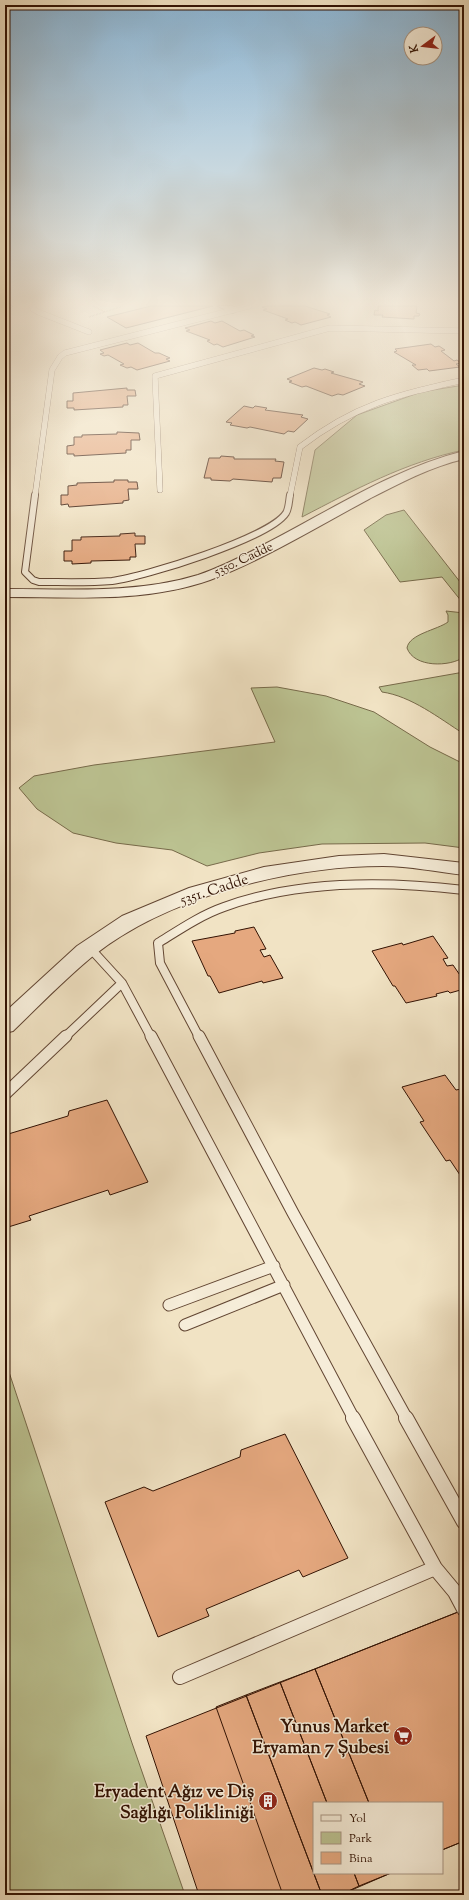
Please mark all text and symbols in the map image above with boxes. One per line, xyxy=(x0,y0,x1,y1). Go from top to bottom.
north arrow xyxy=(403,26,443,66)
text: K xyxy=(406,42,423,55)
street label: 5350. Cadde xyxy=(210,538,276,582)
street label: 5351. Cadde xyxy=(177,870,251,912)
place label: Yunus Market Eryaman 7 Şubesi xyxy=(252,1715,390,1762)
supermarket icon: Yunus Market Eryaman 7 Şubesi xyxy=(392,1725,414,1747)
place label: Eryadent Ağız ve Diş Sağlığı Polikliniği xyxy=(94,1780,255,1827)
building icon: Eryadent Ağız ve Diş Sağlığı Polikliniği xyxy=(257,1790,279,1812)
legend xyxy=(313,1802,443,1874)
text: Yol xyxy=(349,1810,367,1828)
text: Park xyxy=(349,1830,372,1848)
text: Bina xyxy=(349,1850,373,1868)

